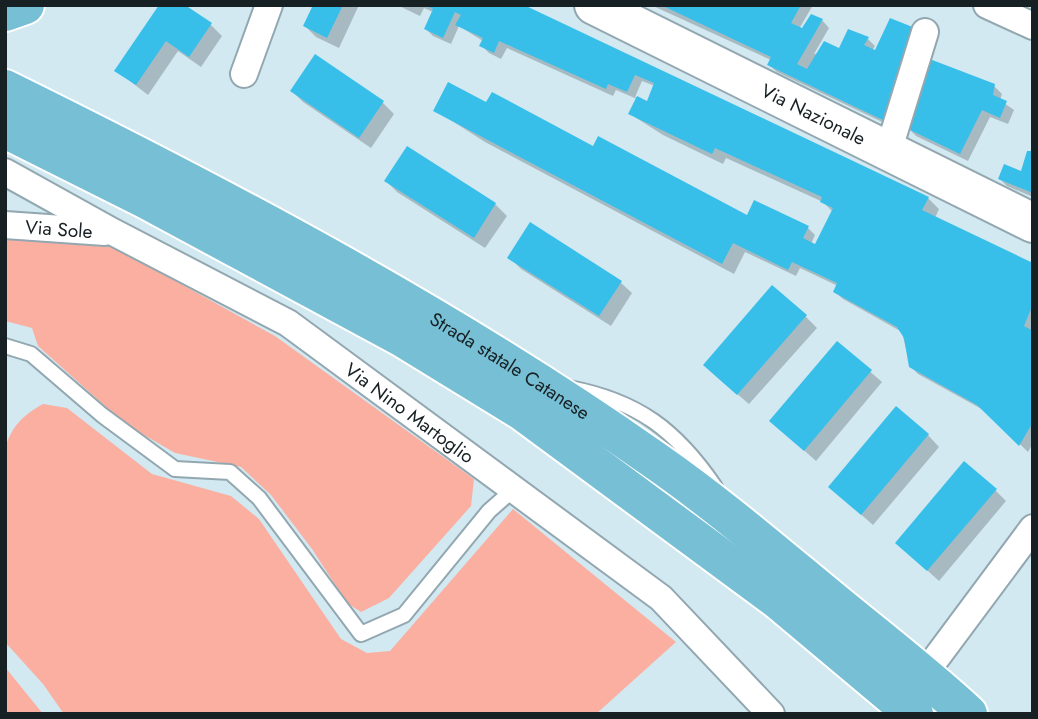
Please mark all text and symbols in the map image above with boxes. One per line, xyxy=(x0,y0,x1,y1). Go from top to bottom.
street label: Via Nazionale xyxy=(757,77,870,151)
street label: Via Sole xyxy=(24,213,94,245)
street label: Strada statale Catanese xyxy=(425,305,596,426)
street label: Via Nino Martoglio xyxy=(339,356,480,469)

